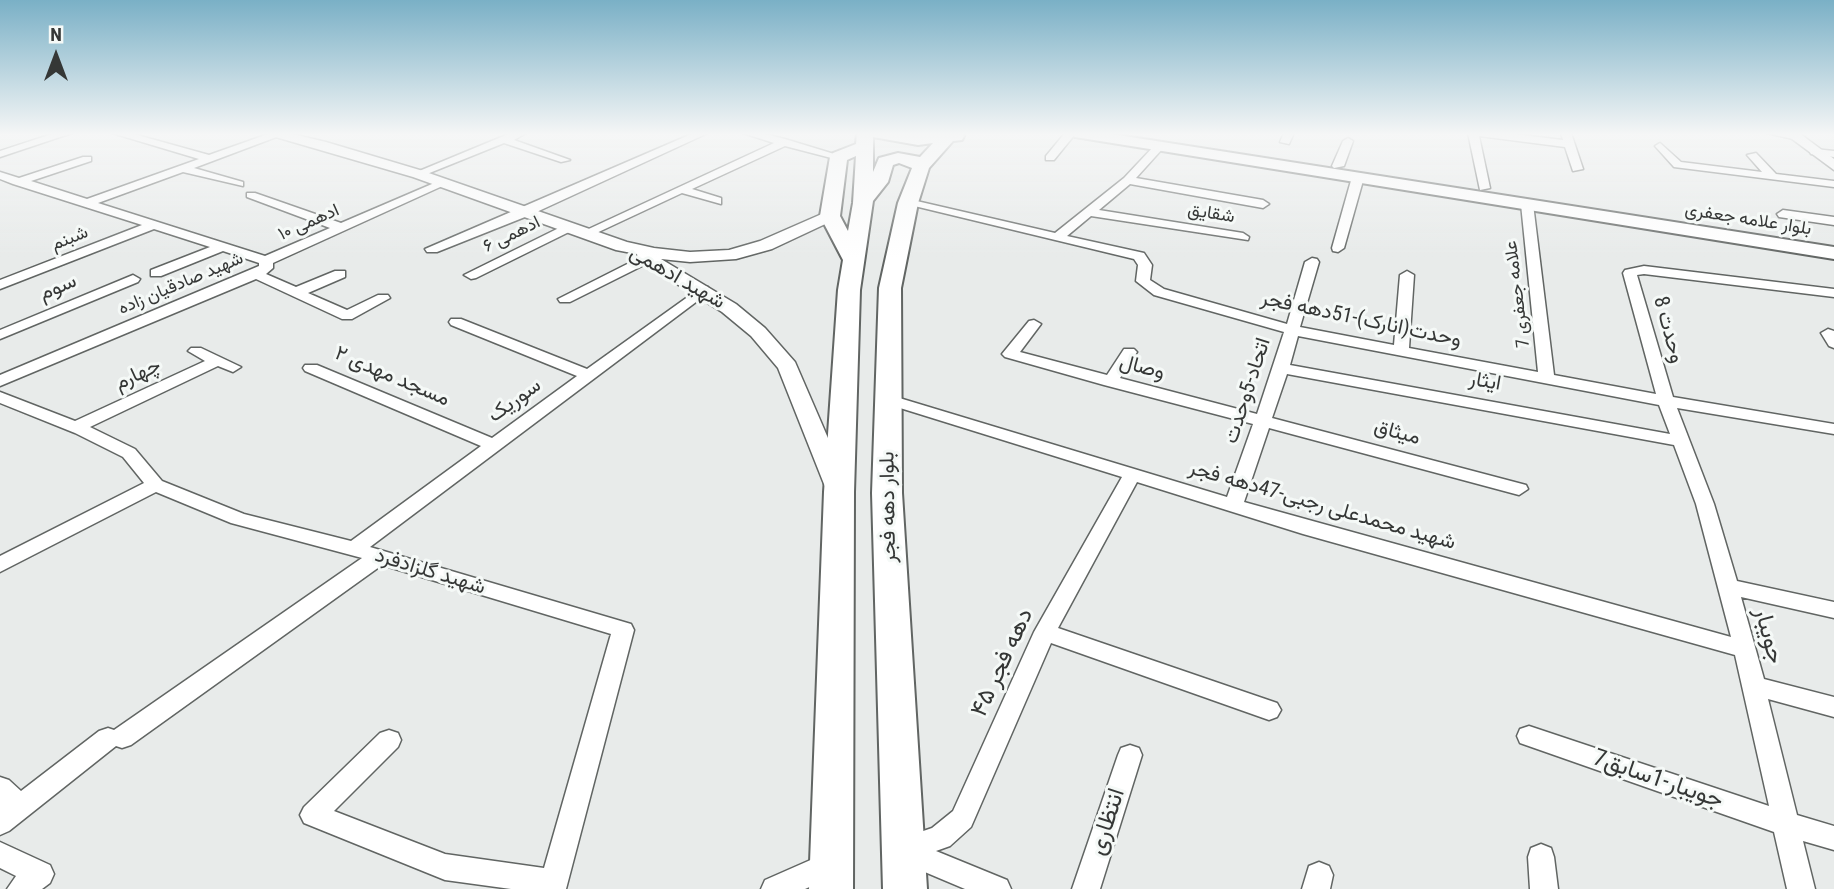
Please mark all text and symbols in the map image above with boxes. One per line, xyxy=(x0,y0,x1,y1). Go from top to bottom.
north arrow xyxy=(21,21,91,91)
text: N xyxy=(50,23,62,46)
street label: بلوار علامه جعفری xyxy=(1683,199,1813,241)
street label: ادهمی ۱۰ xyxy=(275,200,343,246)
street label: شقایق xyxy=(1186,200,1236,228)
street label: ادهمی ۶ xyxy=(480,212,544,258)
street label: شبنم xyxy=(48,222,92,256)
street label: علامه جعفری 7 xyxy=(1501,239,1535,349)
street label: شهید ادهمی xyxy=(625,241,729,315)
street label: شهید صادقیان زاده xyxy=(115,248,247,320)
street label: سوم xyxy=(35,269,81,307)
street label: وحدت(انارک)-51دهه فجر xyxy=(1258,286,1464,354)
street label: وحدت 8 xyxy=(1647,294,1689,366)
street label: اتحاد-5وحدت xyxy=(1219,335,1277,447)
street label: مسجد مهدی ۲ xyxy=(331,341,453,413)
street label: وصال xyxy=(1117,350,1167,386)
street label: چهارم xyxy=(111,353,165,397)
street label: ایثار xyxy=(1467,367,1503,397)
street label: سوریک xyxy=(484,373,546,429)
street label: میثاق xyxy=(1371,415,1423,451)
street label: بلوار دهه فجر xyxy=(875,451,903,563)
street label: شهید محمدعلی رجبی-47دهه فجر xyxy=(1186,456,1458,556)
street label: شهید گلزادفرد xyxy=(372,543,488,601)
street label: دهه فجر ۴۵ xyxy=(965,604,1041,722)
street label: جویبار xyxy=(1747,605,1789,667)
street label: 7جویبار-1سابق xyxy=(1589,744,1727,816)
street label: انتظاری xyxy=(1084,785,1132,859)

